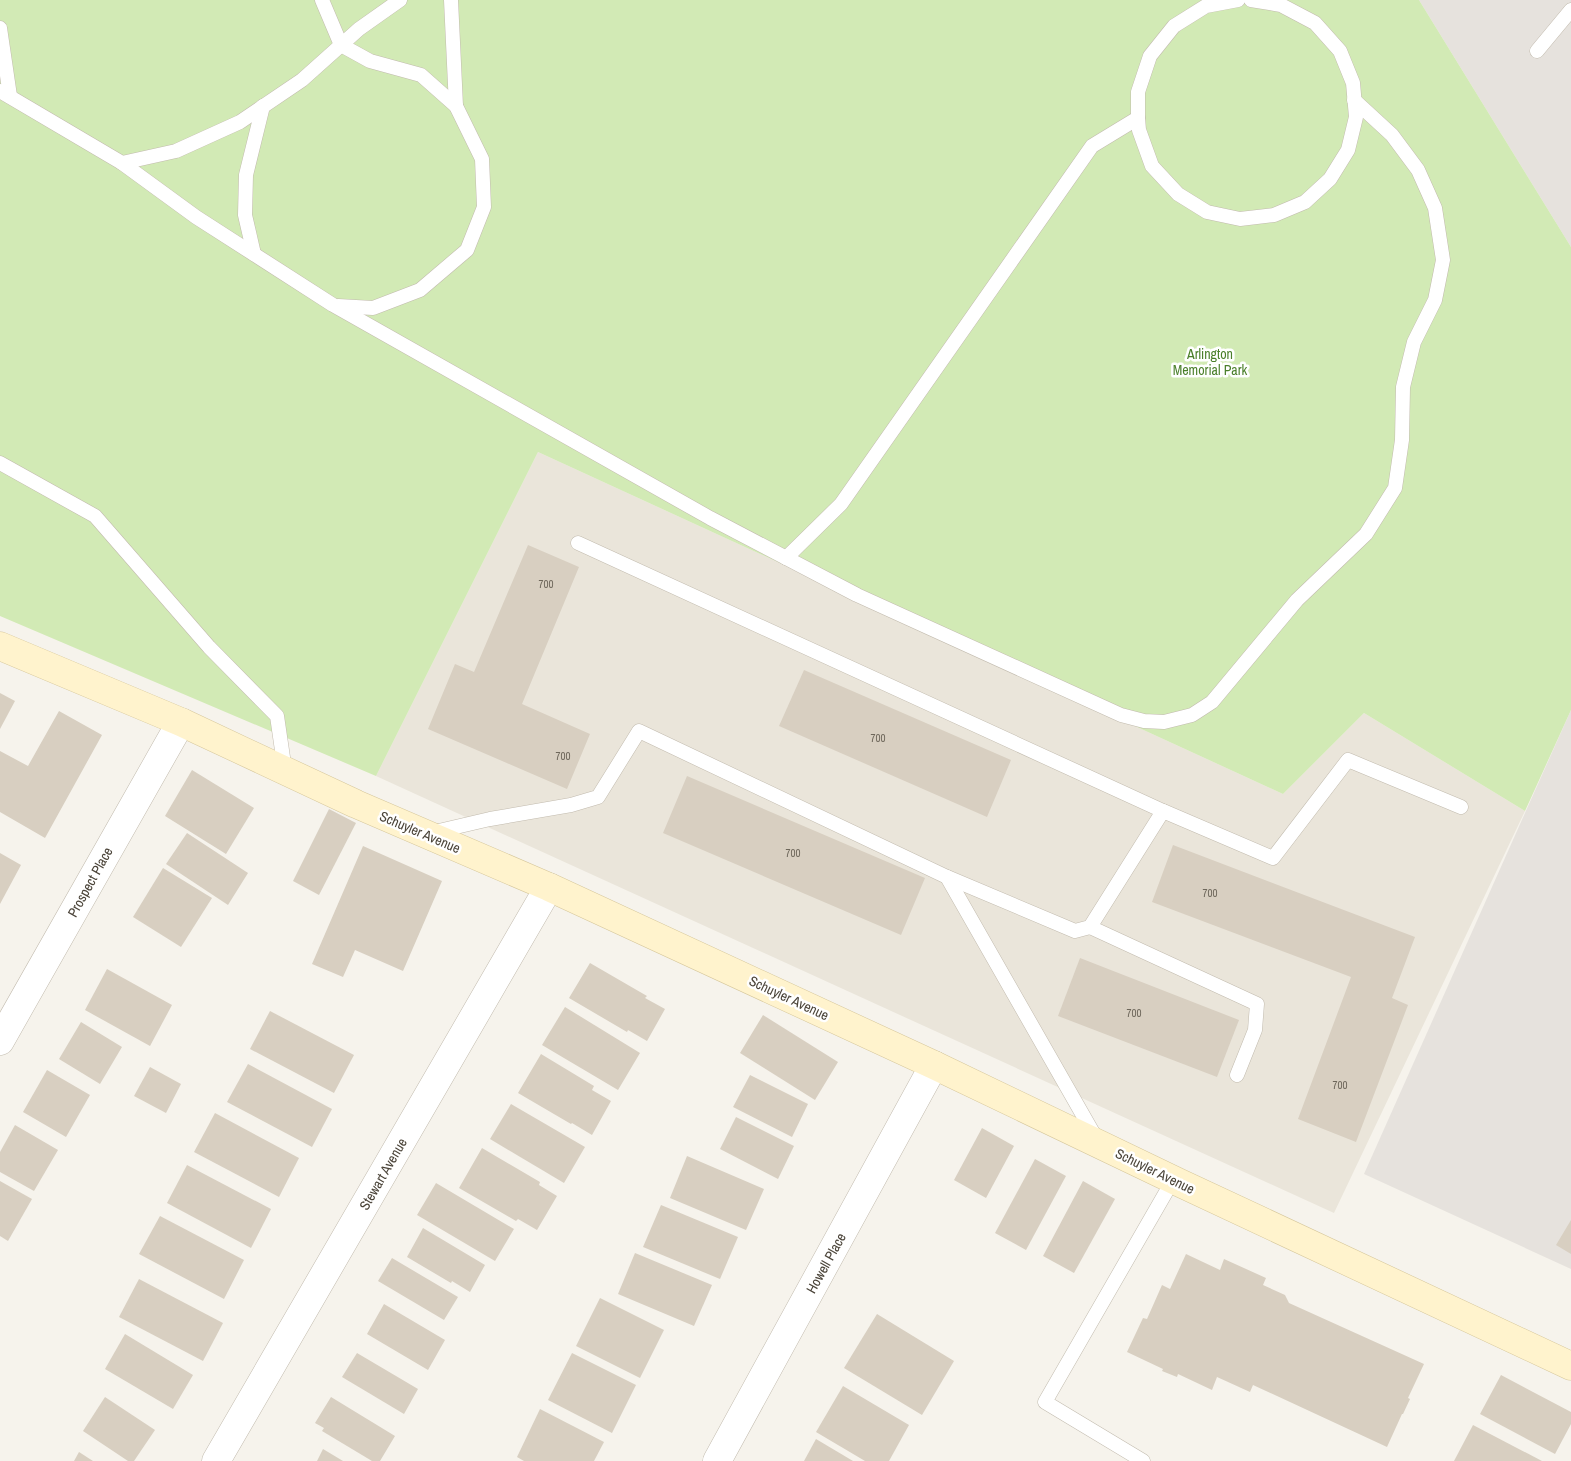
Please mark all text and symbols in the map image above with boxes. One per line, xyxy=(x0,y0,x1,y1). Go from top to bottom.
park label: Arlington Memorial Park xyxy=(1173,345,1248,379)
house number: 700 xyxy=(538,577,554,591)
house number: 700 xyxy=(870,731,886,745)
house number: 700 xyxy=(555,749,571,763)
street label: Schuyler Avenue xyxy=(377,807,463,857)
street label: Prospect Place xyxy=(63,844,117,920)
house number: 700 xyxy=(785,846,801,860)
house number: 700 xyxy=(1202,886,1218,900)
street label: Schuyler Avenue xyxy=(746,972,832,1024)
house number: 700 xyxy=(1126,1006,1142,1020)
house number: 700 xyxy=(1332,1078,1348,1092)
street label: Stewart Avenue xyxy=(355,1135,411,1213)
street label: Schuyler Avenue xyxy=(1112,1144,1198,1198)
street label: Howell Place xyxy=(802,1230,850,1296)

